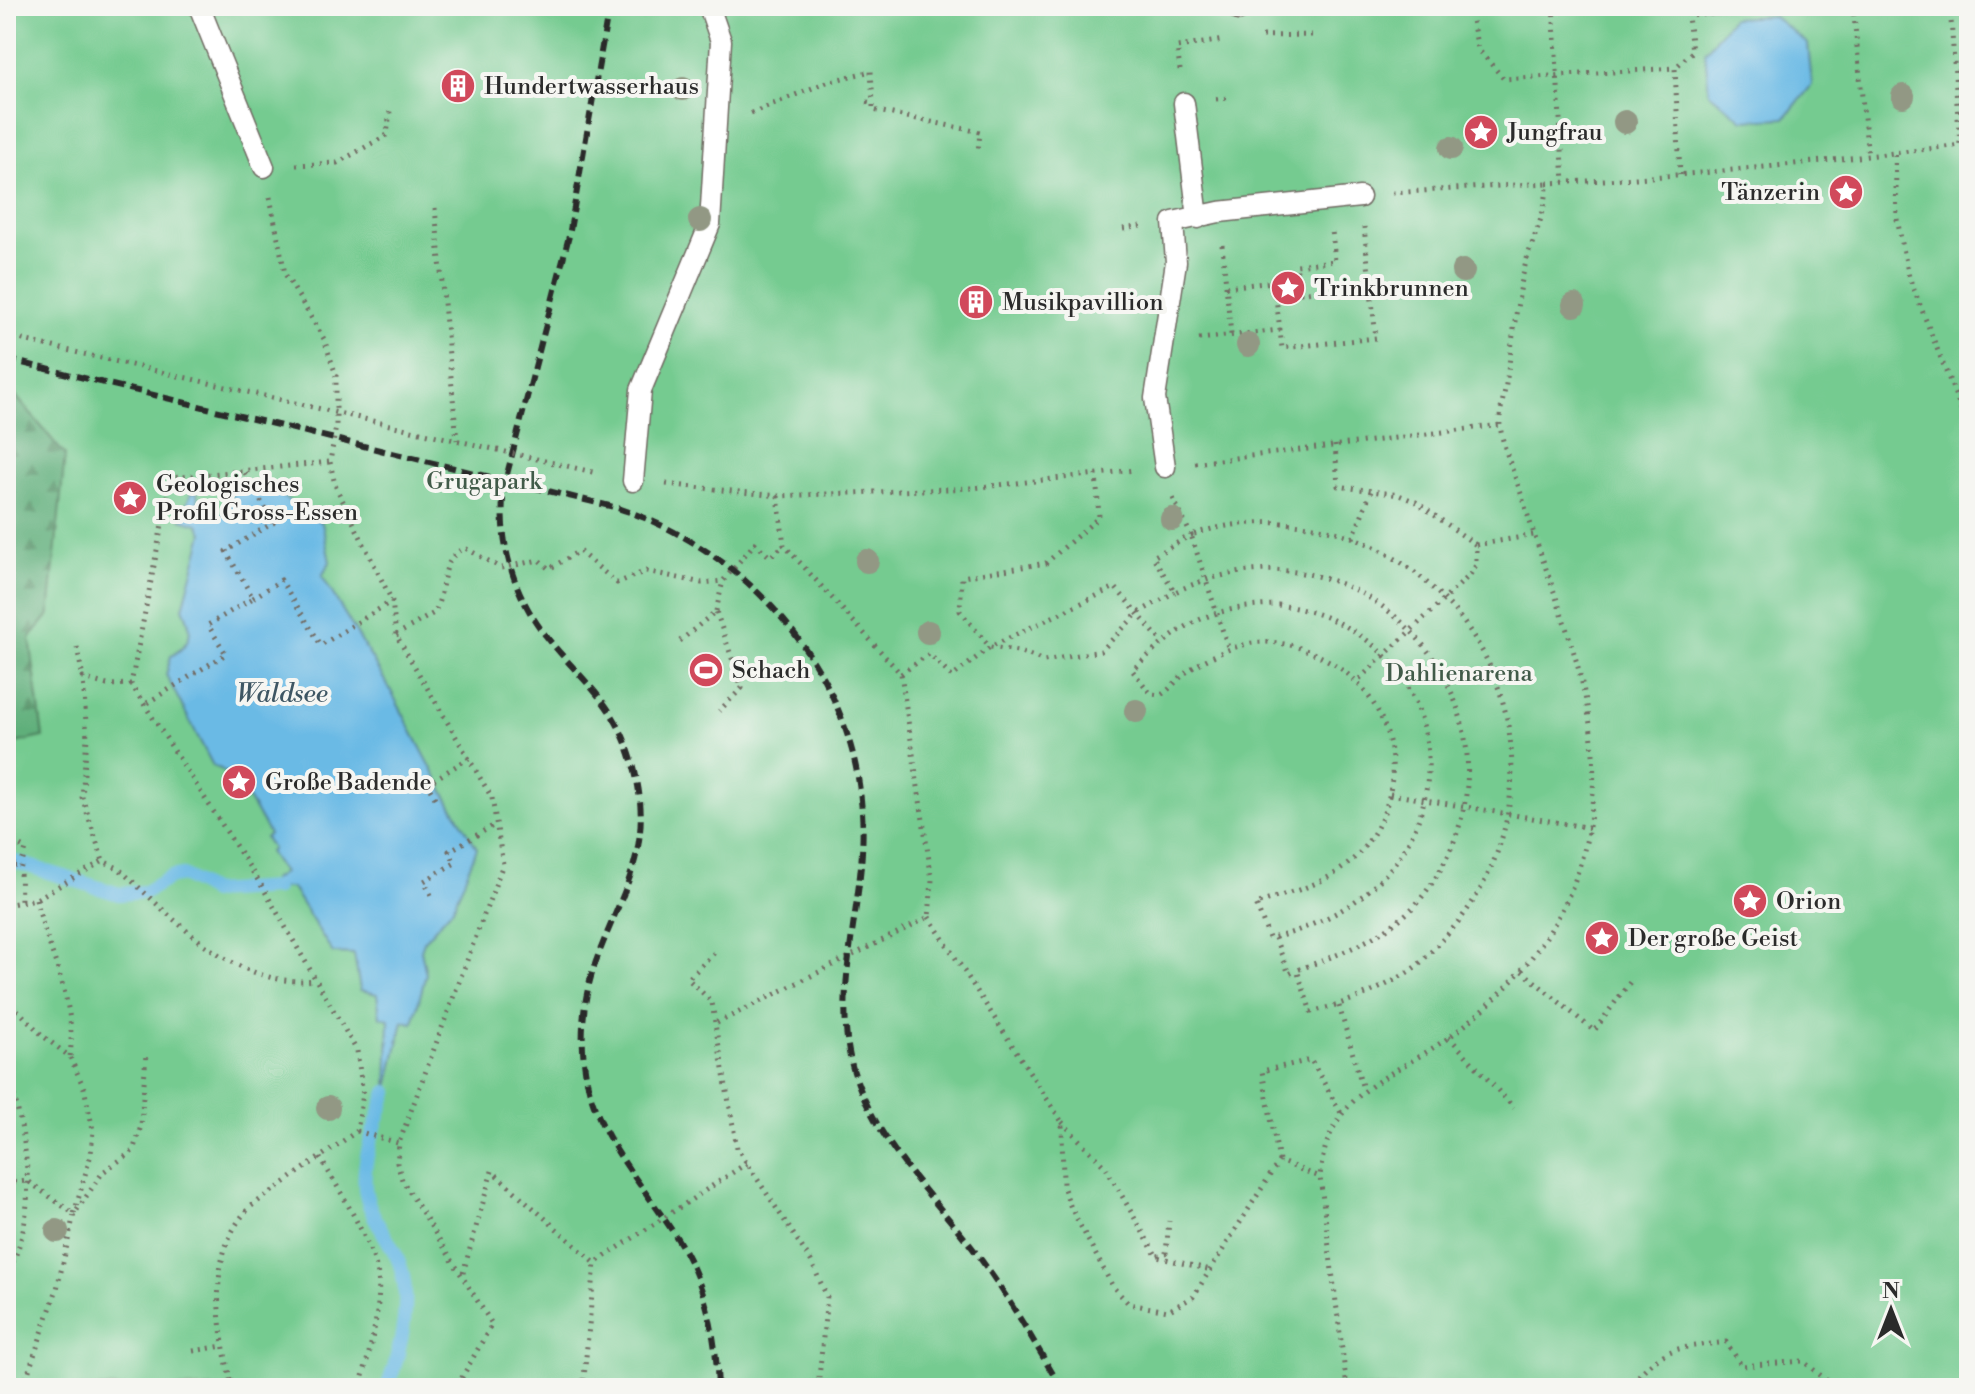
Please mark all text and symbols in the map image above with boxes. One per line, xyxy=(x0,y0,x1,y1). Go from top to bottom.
building icon: Hundertwasserhaus xyxy=(439,67,477,105)
place label: Hundertwasserhaus xyxy=(484,72,699,102)
place icon: Jungfrau xyxy=(1462,113,1500,151)
place label: Jungfrau xyxy=(1506,118,1603,148)
place icon: Tänzerin xyxy=(1827,173,1865,211)
place label: Tänzerin xyxy=(1721,178,1820,208)
place icon: Trinkbrunnen xyxy=(1269,269,1307,307)
place label: Trinkbrunnen xyxy=(1314,274,1469,304)
building icon: Musikpavillion xyxy=(957,283,995,321)
place label: Musikpavillion xyxy=(1002,288,1163,318)
park label: Grugapark xyxy=(426,467,543,497)
place label: Geologisches Profil Gross-Essen xyxy=(156,470,358,528)
place icon: Geologisches Profil Gross-Essen xyxy=(111,479,149,517)
sports icon: Schach xyxy=(687,651,725,689)
place label: Schach xyxy=(732,656,810,686)
park label: Dahlienarena xyxy=(1385,659,1534,689)
water label: Waldsee xyxy=(236,678,328,710)
place icon: Große Badende xyxy=(220,763,258,801)
place label: Große Badende xyxy=(265,768,432,798)
place icon: Orion xyxy=(1731,882,1769,920)
place label: Orion xyxy=(1776,887,1841,917)
place icon: Der große Geist xyxy=(1583,919,1621,957)
place label: Der große Geist xyxy=(1628,924,1799,954)
north arrow xyxy=(1851,1270,1931,1350)
text: N xyxy=(1882,1278,1900,1305)

